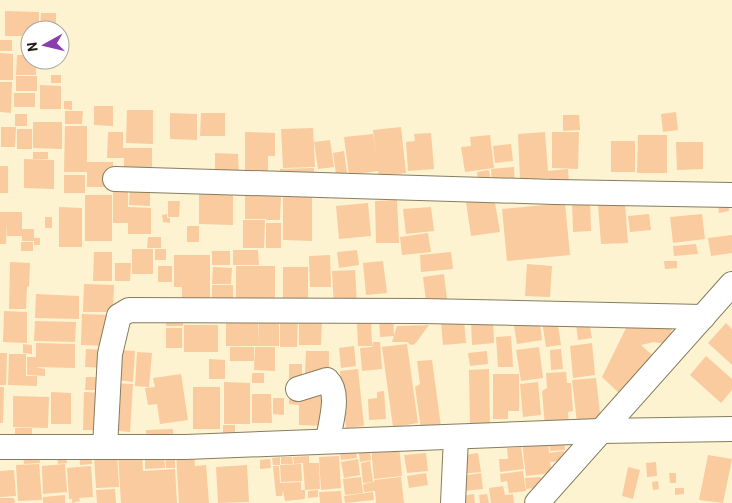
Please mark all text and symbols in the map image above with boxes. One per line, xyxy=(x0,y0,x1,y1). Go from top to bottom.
north arrow xyxy=(20,20,70,70)
text: N xyxy=(23,41,41,53)

